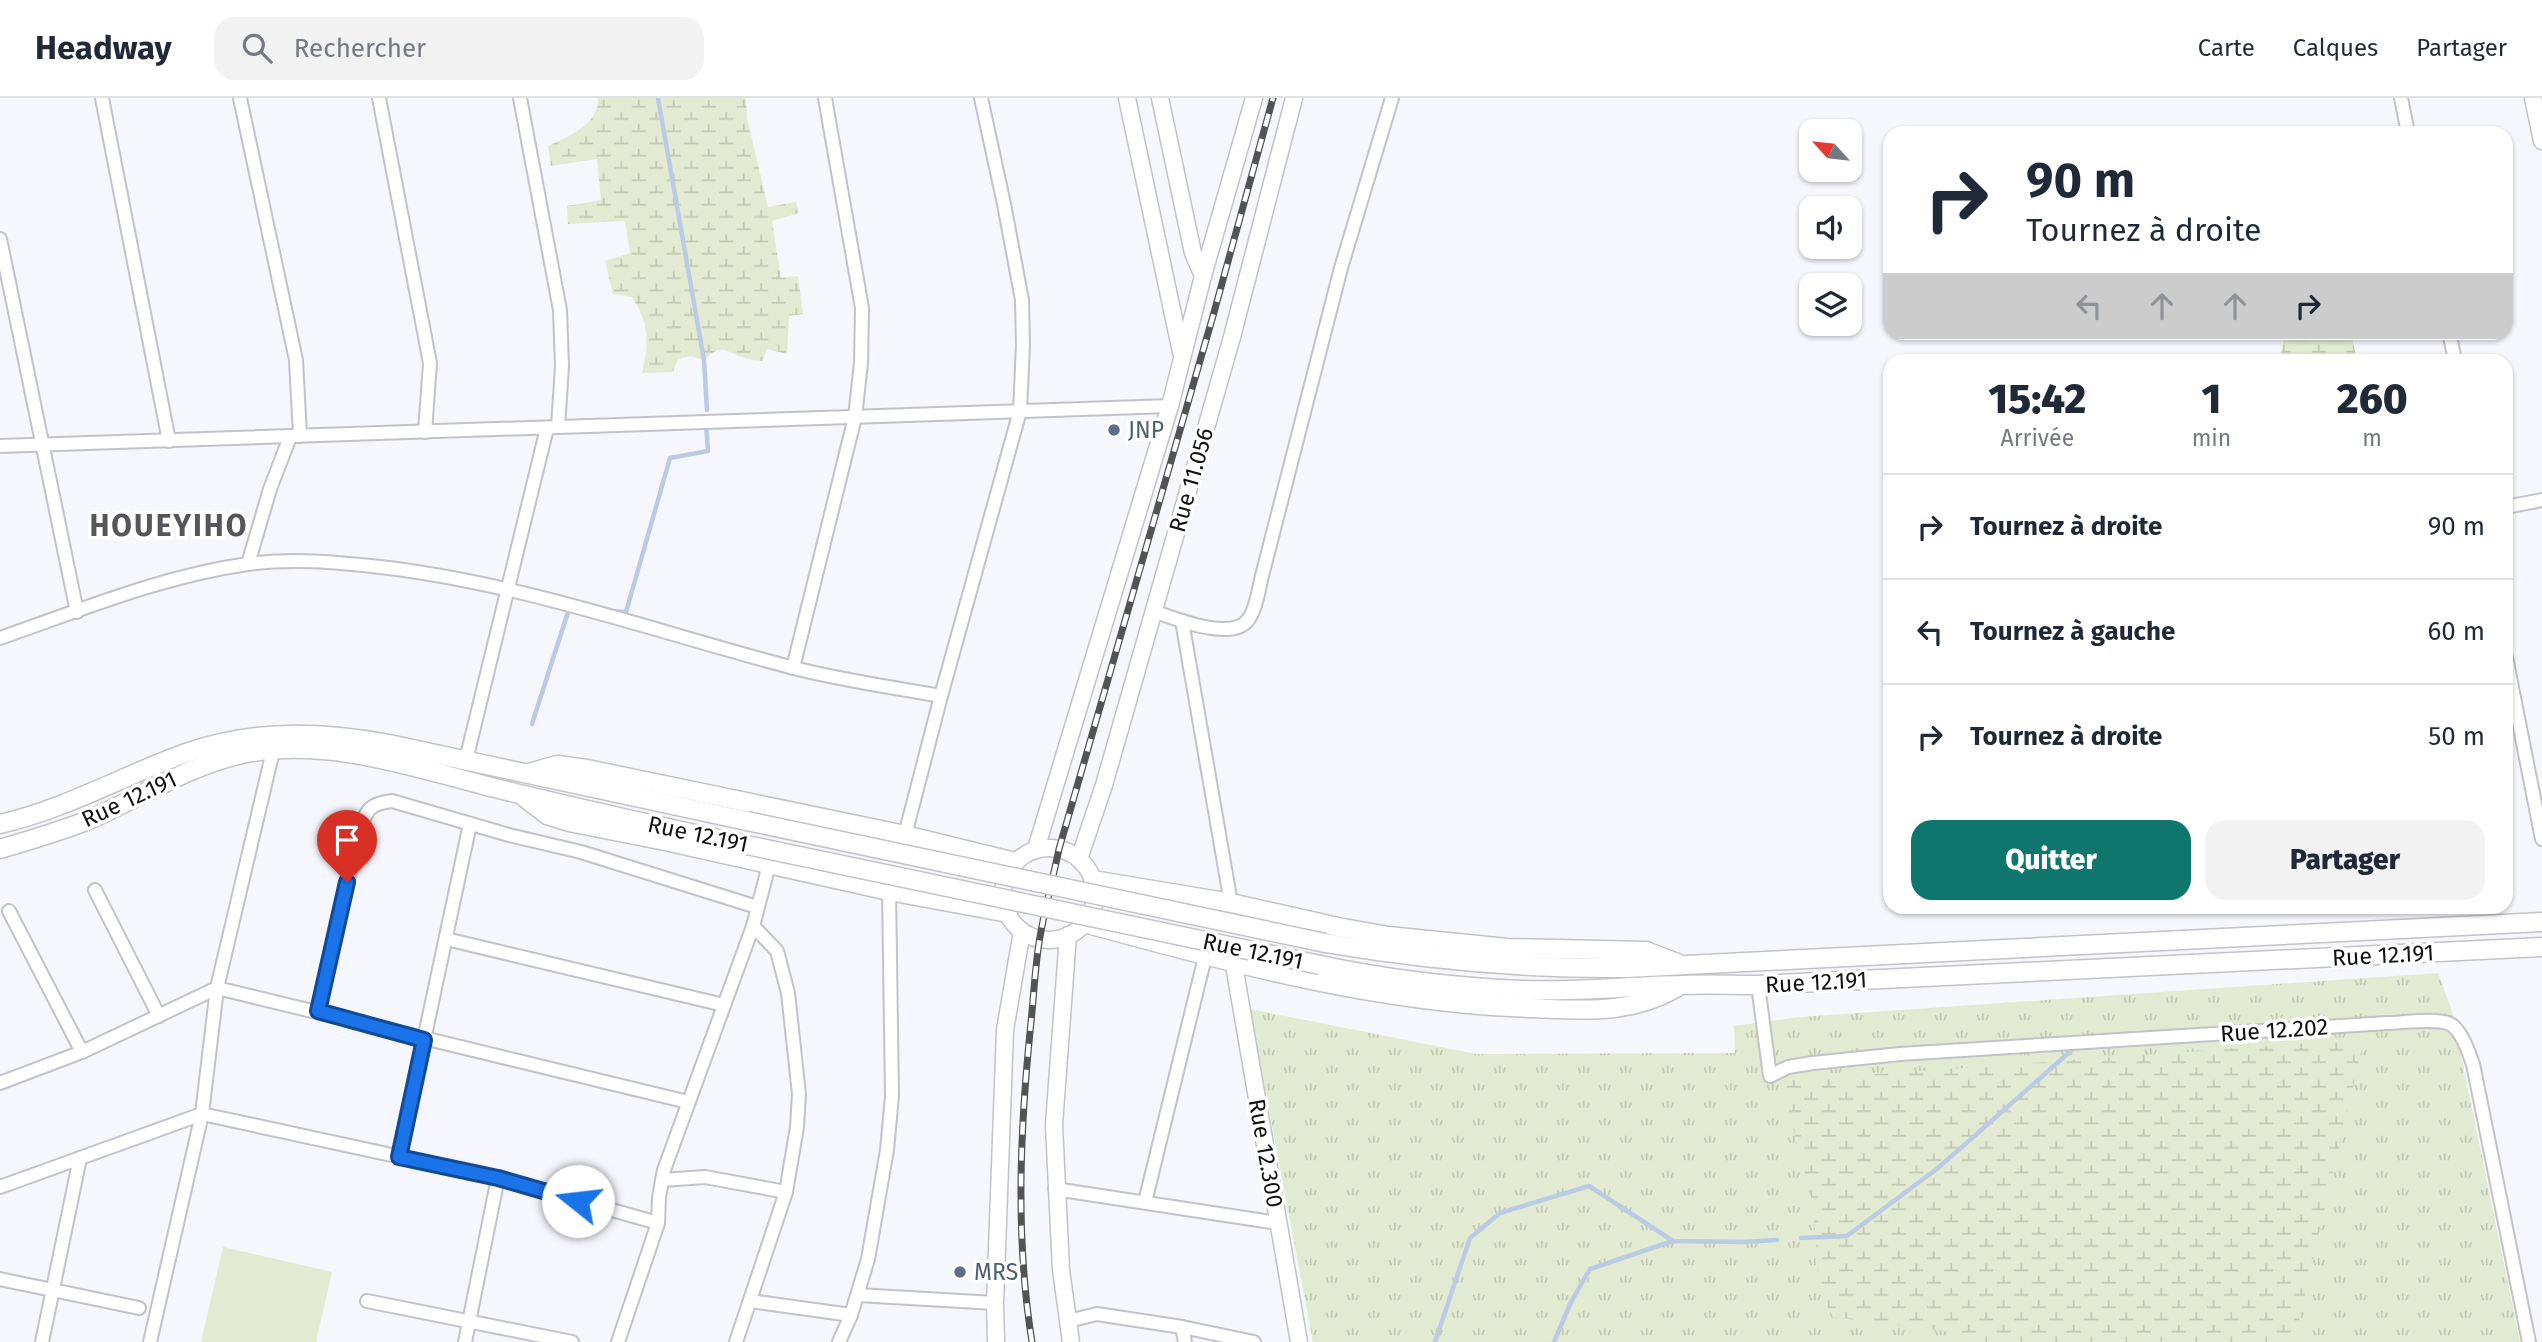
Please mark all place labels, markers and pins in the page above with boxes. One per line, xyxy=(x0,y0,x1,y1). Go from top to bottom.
place label: JNP xyxy=(1128,416,1164,444)
marker: JNP xyxy=(1106,422,1122,438)
pin xyxy=(317,810,377,882)
place label: MRS xyxy=(974,1258,1018,1286)
marker: MRS xyxy=(952,1264,968,1280)

